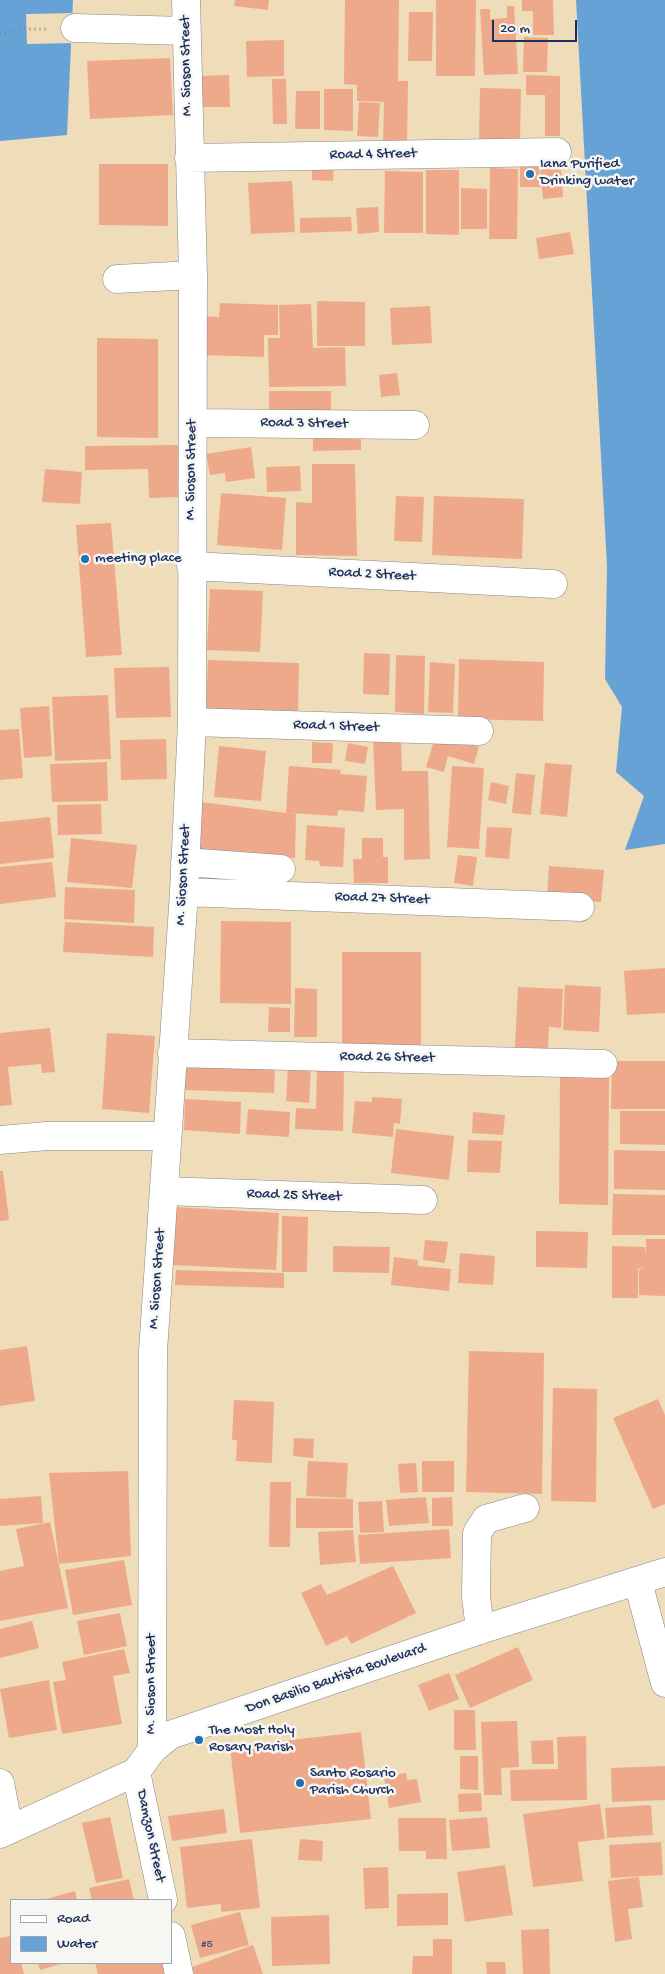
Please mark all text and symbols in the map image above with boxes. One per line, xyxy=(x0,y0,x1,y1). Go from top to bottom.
scale bar xyxy=(495,10,580,42)
street label: M. Sioson Street xyxy=(177,16,197,116)
text: 20 m xyxy=(500,20,530,38)
street label: Road 4 Street xyxy=(329,145,417,165)
place label: Iana Purified Drinking water xyxy=(540,156,634,191)
marker: Iana Purified Drinking water xyxy=(524,168,536,180)
street label: Road 3 Street xyxy=(260,414,348,434)
street label: M. Sioson Street xyxy=(182,420,202,520)
place label: meeting place xyxy=(95,550,182,568)
marker: meeting place xyxy=(79,553,91,565)
street label: Road 2 Street xyxy=(328,564,416,586)
street label: Road 1 Street xyxy=(293,717,379,737)
street label: M. Sioson Street xyxy=(172,824,196,926)
street label: Road 27 Street xyxy=(334,888,430,910)
street label: Road 26 Street xyxy=(339,1048,435,1068)
street label: Road 25 Street xyxy=(246,1185,342,1207)
street label: M. Sioson Street xyxy=(146,1228,170,1330)
street label: M. Sioson Street xyxy=(143,1634,161,1734)
street label: Don Basilio Bautista Boulevard xyxy=(244,1640,428,1718)
place label: The Most Holy Rosary Parish xyxy=(209,1722,295,1757)
marker: The Most Holy Rosary Parish xyxy=(193,1734,205,1746)
place label: Santo Rosario Parish Church xyxy=(310,1765,396,1800)
marker: Santo Rosario Parish Church xyxy=(294,1777,306,1789)
street label: Damzon Street xyxy=(131,1788,169,1884)
legend xyxy=(10,1899,172,1964)
text: Road xyxy=(57,1910,90,1928)
text: Water xyxy=(57,1935,97,1953)
house number: #5 xyxy=(201,1938,213,1952)

